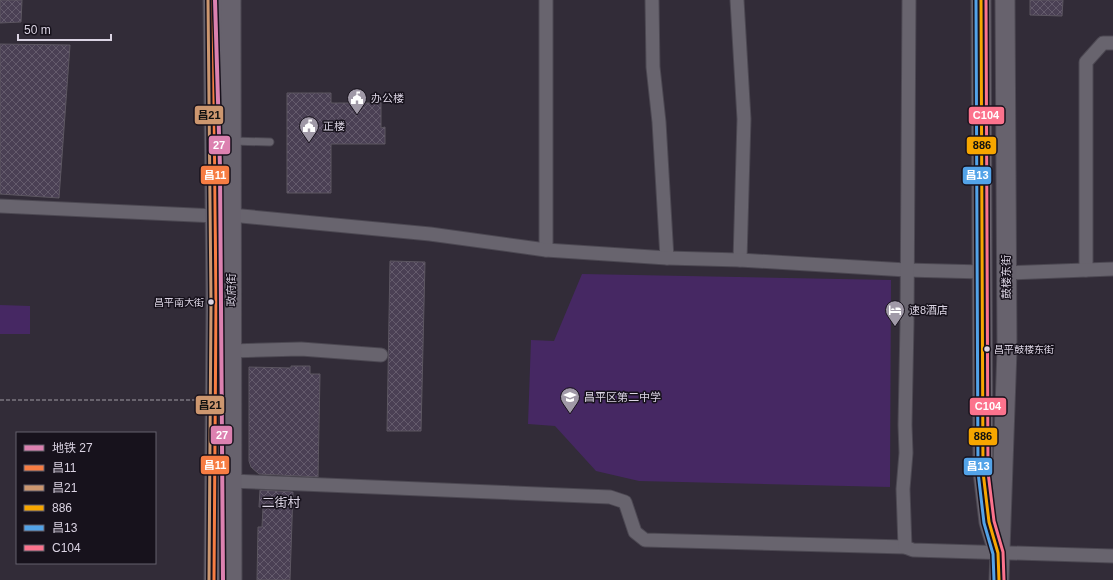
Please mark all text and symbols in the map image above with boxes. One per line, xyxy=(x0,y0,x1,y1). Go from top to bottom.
scale bar xyxy=(18,16,111,42)
text: 50 m xyxy=(24,23,51,37)
public building icon: 办公楼 xyxy=(346,87,368,115)
place label: 办公楼 xyxy=(371,92,404,104)
line badge: 昌21 xyxy=(194,105,224,125)
line badge: C104 xyxy=(968,106,1005,125)
text: 昌21 xyxy=(197,109,221,121)
text: C104 xyxy=(973,109,1000,121)
public building icon: 正楼 xyxy=(298,115,320,143)
place label: 正楼 xyxy=(323,120,345,132)
line badge: 27 xyxy=(208,135,231,155)
line badge: 886 xyxy=(966,136,997,155)
text: 27 xyxy=(213,139,225,151)
text: 886 xyxy=(973,139,991,151)
line badge: 昌11 xyxy=(200,165,230,185)
line badge: 昌13 xyxy=(962,166,992,185)
text: 昌11 xyxy=(204,169,226,181)
text: 昌13 xyxy=(965,169,989,181)
street label: 鼓楼东街 xyxy=(1000,255,1012,299)
street label: 政府街 xyxy=(225,274,237,307)
place label: 昌平南大街 xyxy=(154,297,204,308)
marker: 昌平南大街 xyxy=(206,297,216,307)
hotel icon: 速8酒店 xyxy=(884,299,906,327)
place label: 速8酒店 xyxy=(909,304,948,316)
marker: 昌平鼓楼东街 xyxy=(982,344,992,354)
place label: 昌平鼓楼东街 xyxy=(994,344,1054,355)
school or university icon: 昌平区第二中学 xyxy=(559,386,581,414)
place label: 昌平区第二中学 xyxy=(584,391,661,403)
line badge: 昌21 xyxy=(195,395,225,415)
line badge: C104 xyxy=(969,397,1007,416)
text: 昌21 xyxy=(198,399,222,411)
text: C104 xyxy=(975,400,1002,412)
line badge: 27 xyxy=(210,425,233,445)
line badge: 886 xyxy=(968,427,998,446)
text: 27 xyxy=(216,429,228,441)
text: 886 xyxy=(974,430,992,442)
legend xyxy=(16,432,156,564)
text: 地铁 27 xyxy=(52,441,93,455)
line badge: 昌11 xyxy=(200,455,230,475)
line badge: 昌13 xyxy=(963,457,993,476)
text: 昌11 xyxy=(204,459,226,471)
text: 昌13 xyxy=(966,460,990,472)
text: 昌11 xyxy=(52,461,77,475)
text: 昌21 xyxy=(52,481,78,495)
district label: 二街村 xyxy=(261,495,301,510)
text: 886 xyxy=(52,501,72,515)
text: 昌13 xyxy=(52,521,78,535)
text: C104 xyxy=(52,541,81,555)

